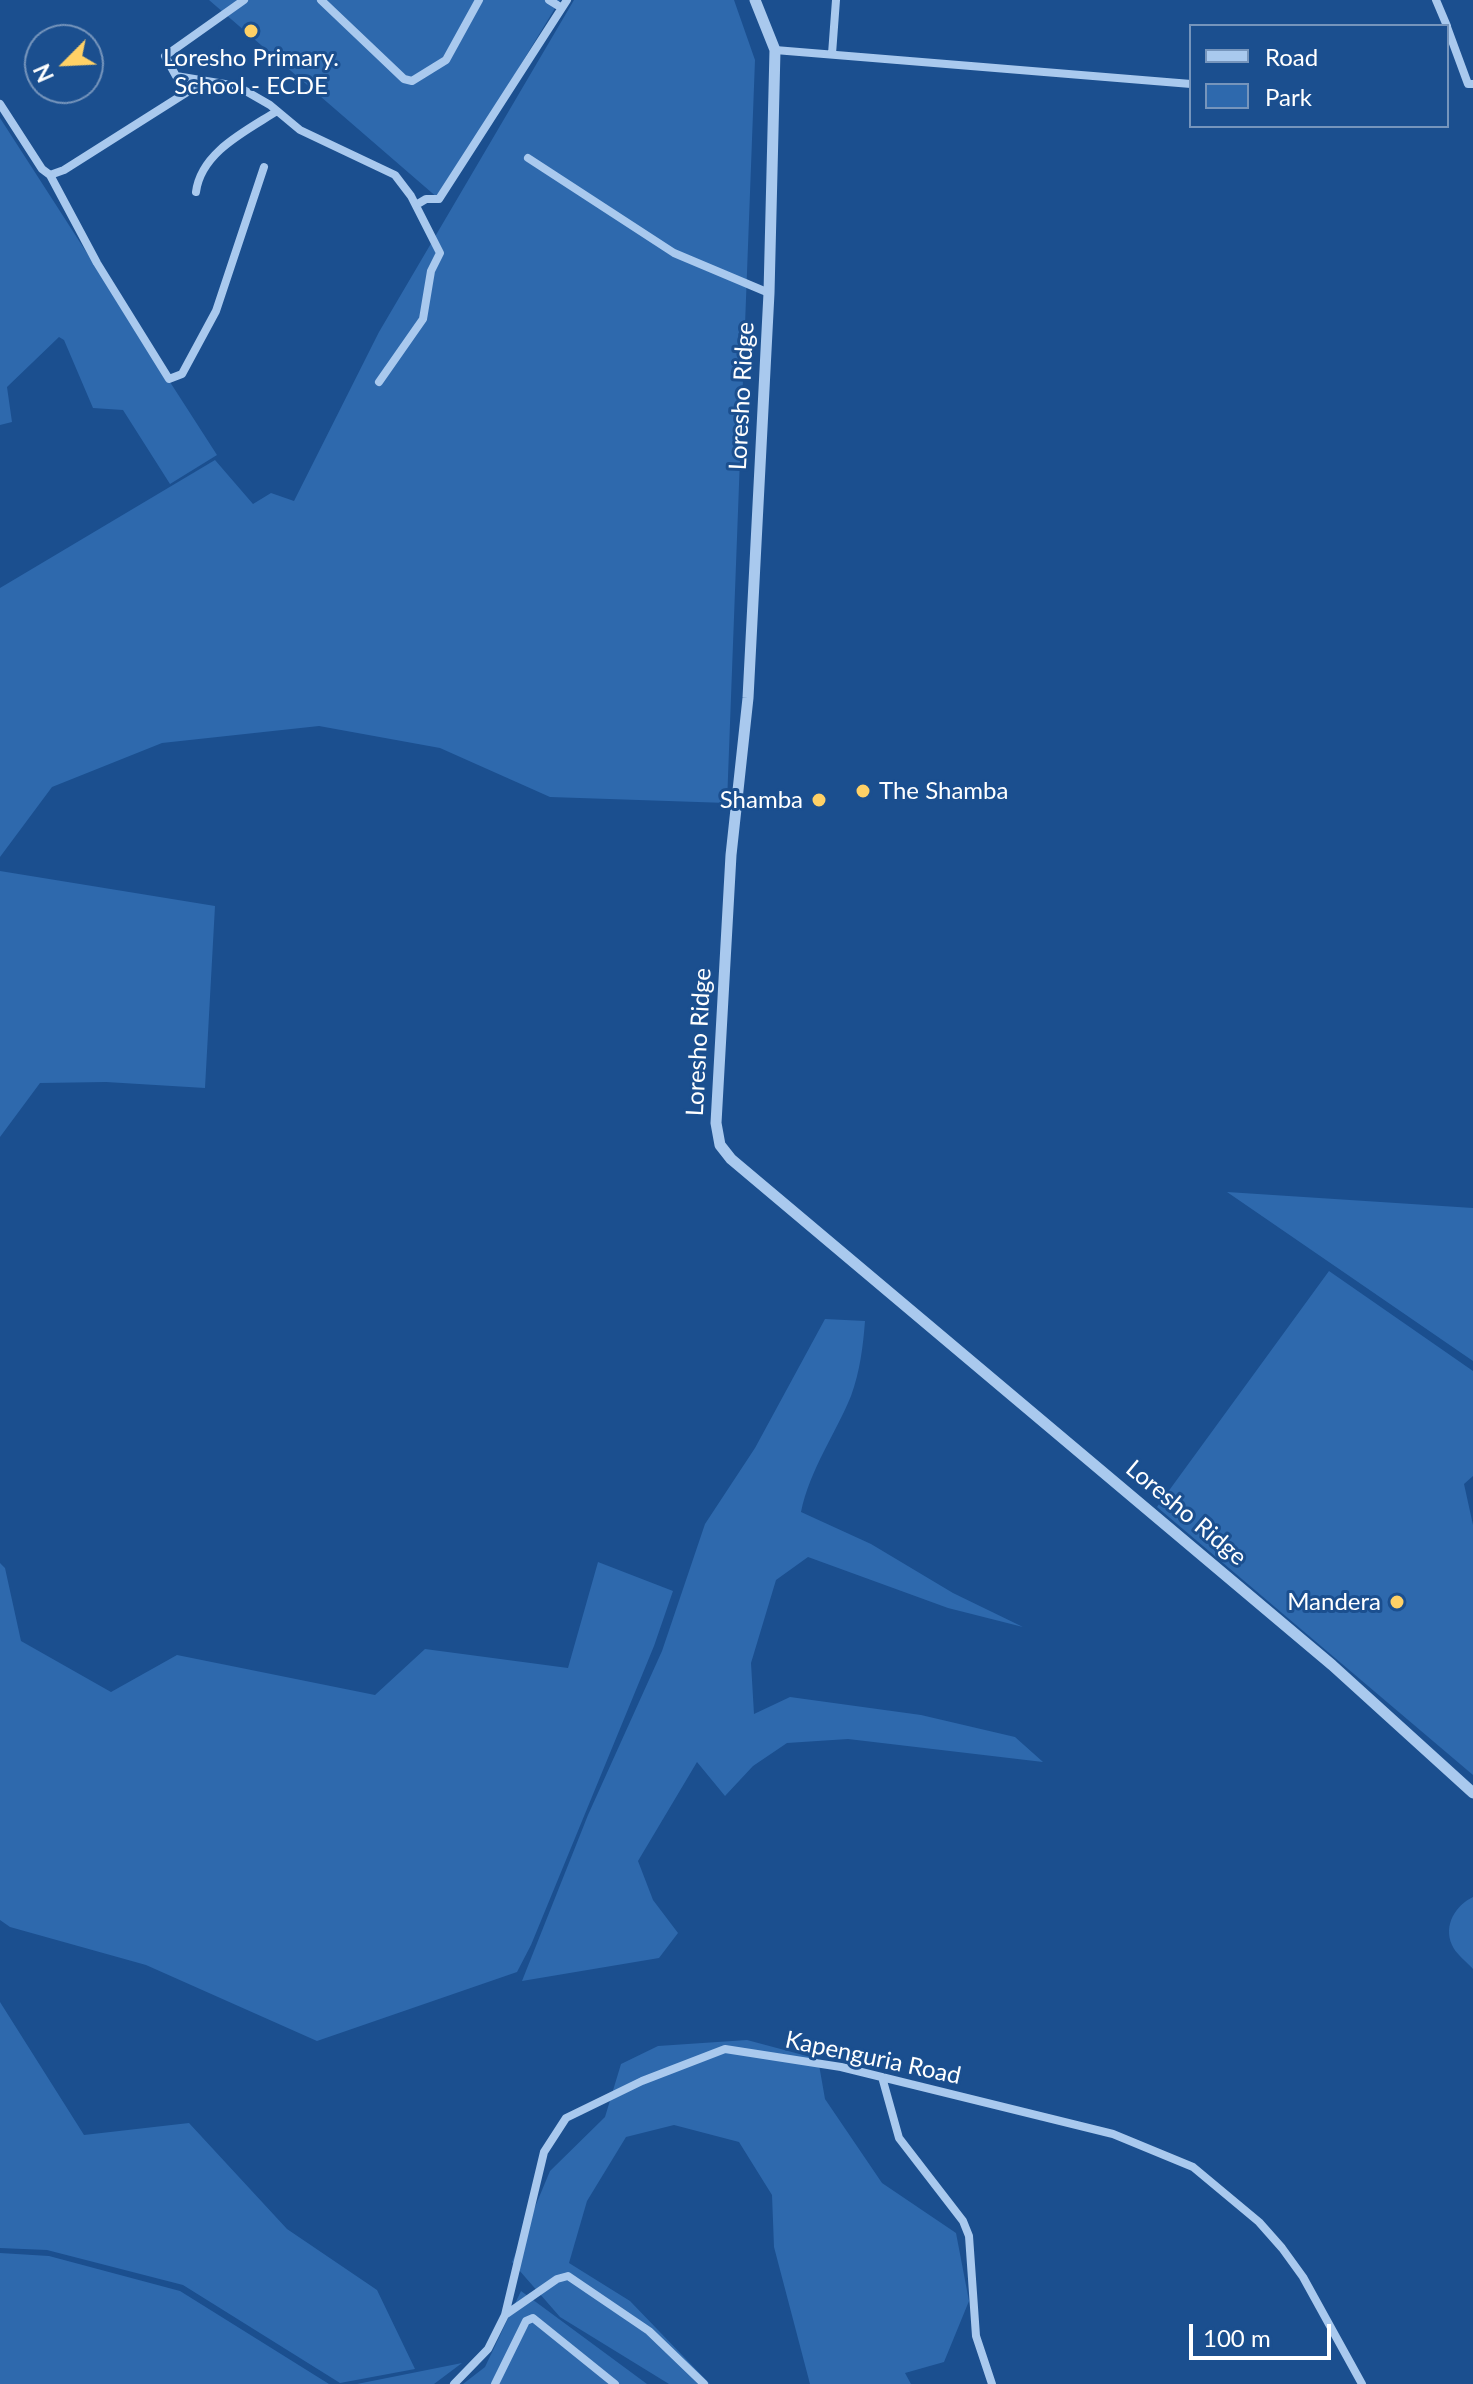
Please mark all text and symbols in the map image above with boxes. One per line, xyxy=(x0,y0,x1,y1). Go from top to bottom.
marker: Loresho Primary. School - ECDE xyxy=(242,22,260,40)
north arrow xyxy=(24,24,104,104)
legend xyxy=(1189,24,1449,128)
text: Road xyxy=(1265,42,1318,71)
place label: Loresho Primary. School - ECDE xyxy=(163,44,339,100)
text: N xyxy=(28,60,59,86)
text: Park xyxy=(1265,82,1312,111)
street label: Loresho Ridge xyxy=(724,321,760,471)
place label: The Shamba xyxy=(879,777,1008,805)
marker: The Shamba xyxy=(854,782,872,800)
place label: Shamba xyxy=(720,786,803,814)
marker: Shamba xyxy=(810,791,828,809)
street label: Loresho Ridge xyxy=(681,967,717,1117)
street label: Loresho Ridge xyxy=(1120,1454,1252,1572)
place label: Mandera xyxy=(1287,1588,1381,1616)
marker: Mandera xyxy=(1388,1593,1406,1611)
street label: Kapenguria Road xyxy=(782,2025,964,2091)
scale bar xyxy=(1193,2308,1335,2358)
text: 100 m xyxy=(1203,2323,1271,2352)

